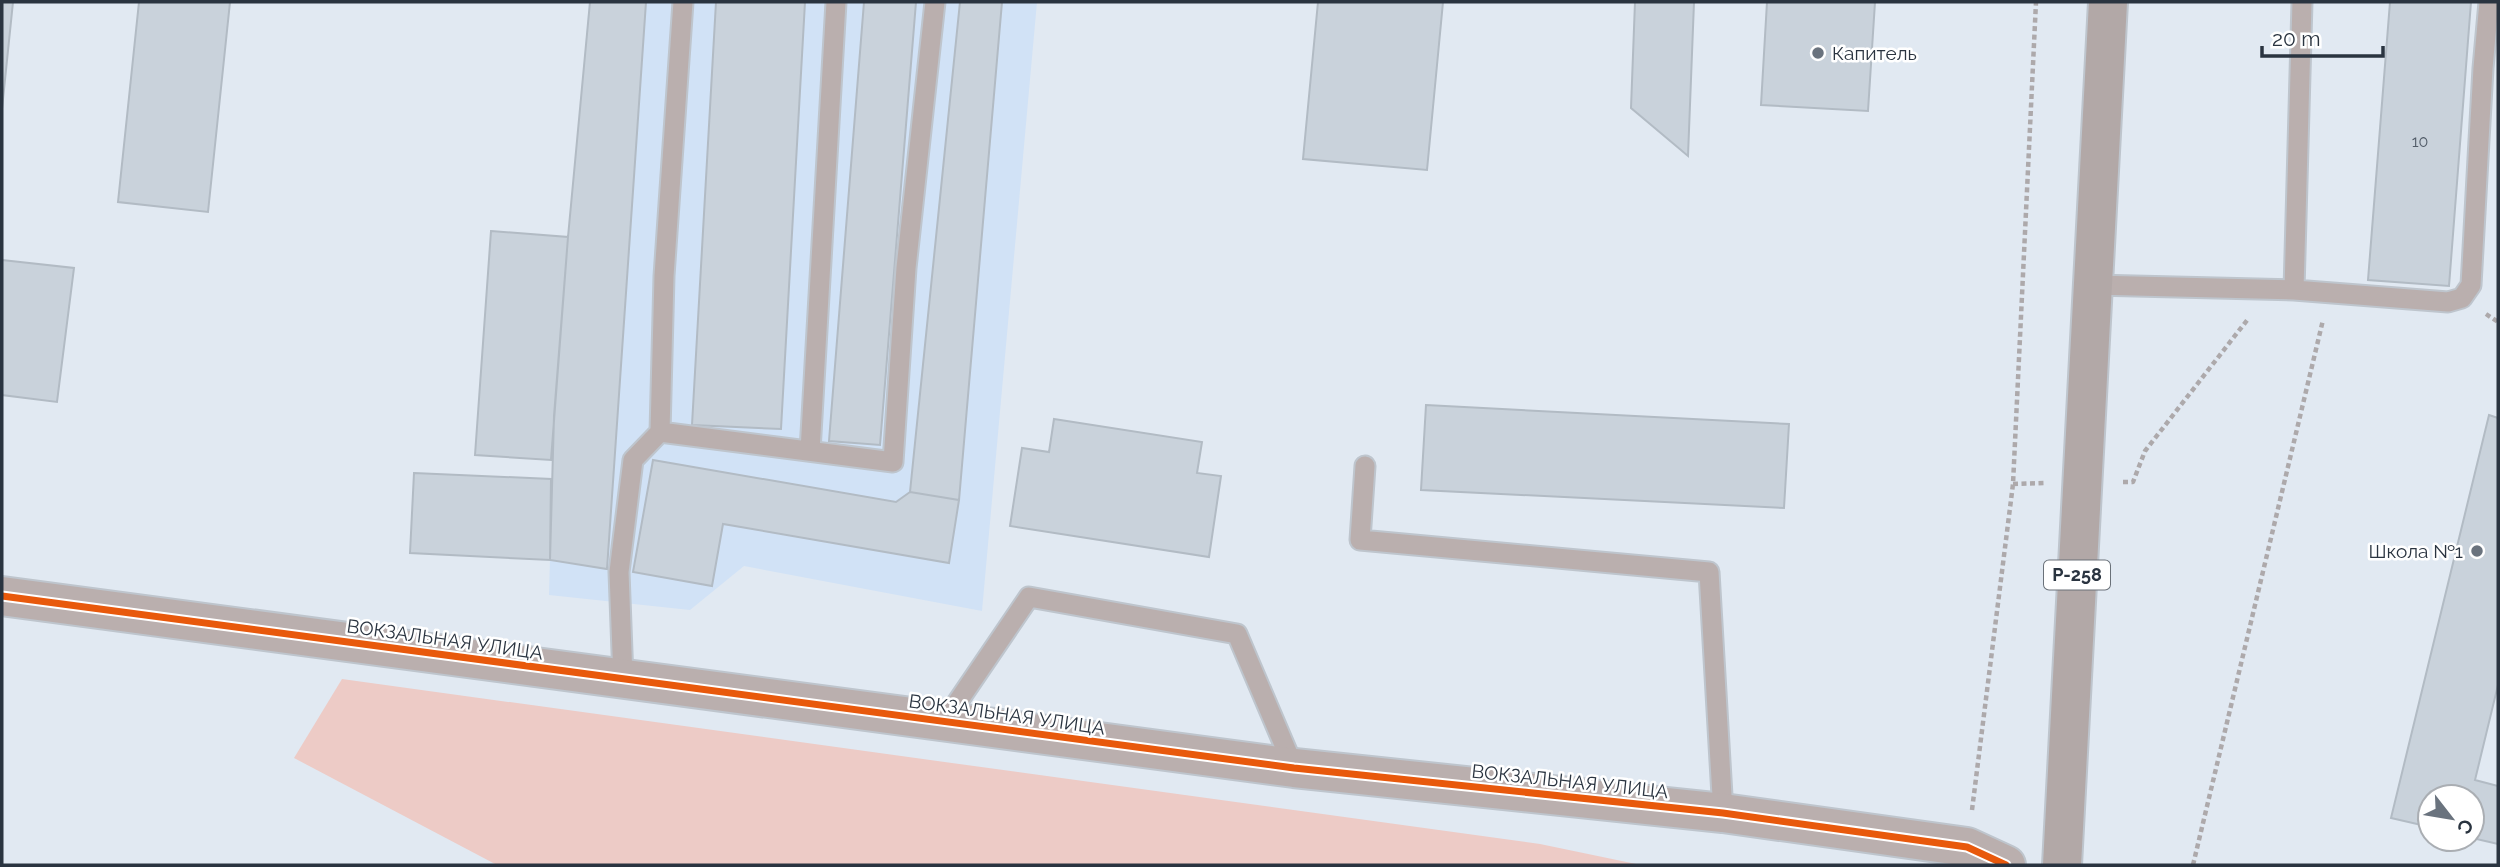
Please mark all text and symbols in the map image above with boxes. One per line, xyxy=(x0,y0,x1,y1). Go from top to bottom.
scale bar xyxy=(2262,14,2383,58)
text: 20 m xyxy=(2272,26,2320,51)
place label: Капитель xyxy=(1832,42,1917,64)
marker: Капитель xyxy=(1810,45,1826,61)
house number: 10 xyxy=(2412,132,2428,151)
place label: Школа №1 xyxy=(2368,540,2463,562)
marker: Школа №1 xyxy=(2469,543,2485,559)
road number: Р-258 xyxy=(2044,560,2110,590)
street label: ВОКЗАЛЬНАЯ УЛИЦА xyxy=(346,614,545,664)
street label: ВОКЗАЛЬНАЯ УЛИЦА xyxy=(908,689,1107,739)
street label: ВОКЗАЛЬНАЯ УЛИЦА xyxy=(1470,760,1670,802)
north arrow xyxy=(2416,783,2486,853)
text: С xyxy=(2453,815,2478,838)

